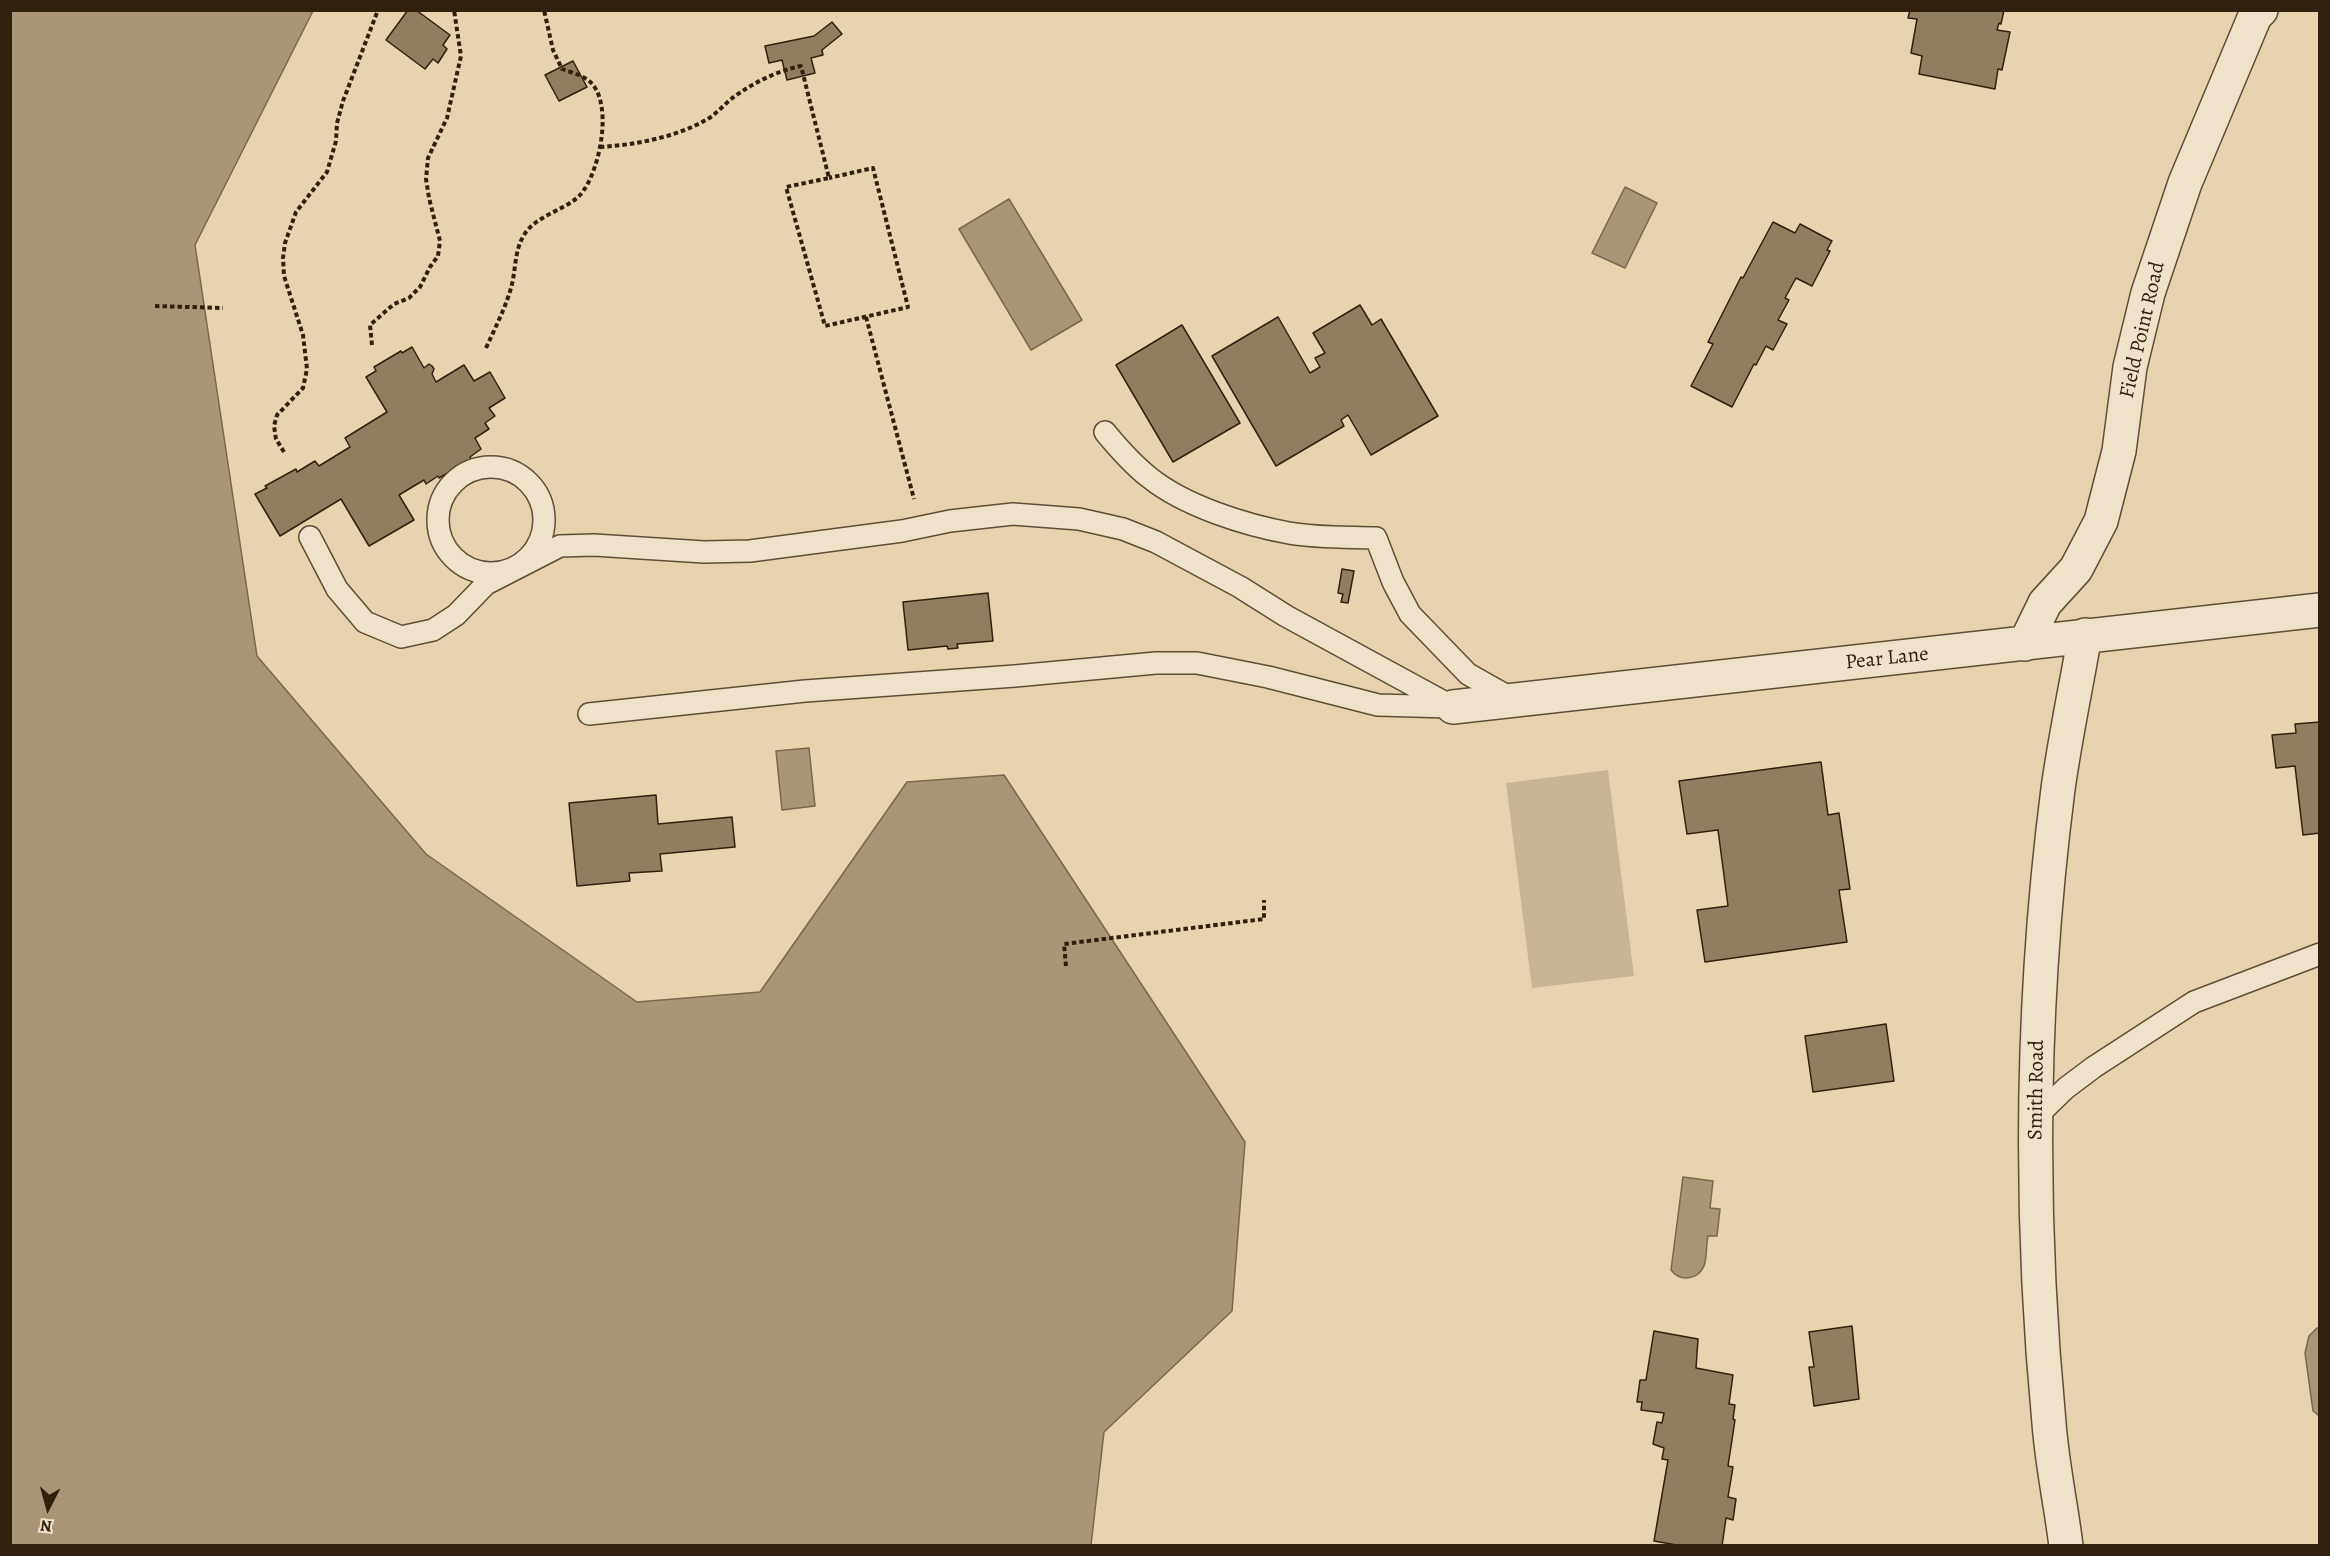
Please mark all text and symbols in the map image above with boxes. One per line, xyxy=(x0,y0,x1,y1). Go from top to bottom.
street label: Field Point Road xyxy=(2115,259,2171,401)
street label: Pear Lane xyxy=(1844,642,1930,676)
street label: Smith Road xyxy=(2024,1040,2050,1140)
north arrow xyxy=(18,1478,78,1538)
text: N xyxy=(39,1514,53,1537)

